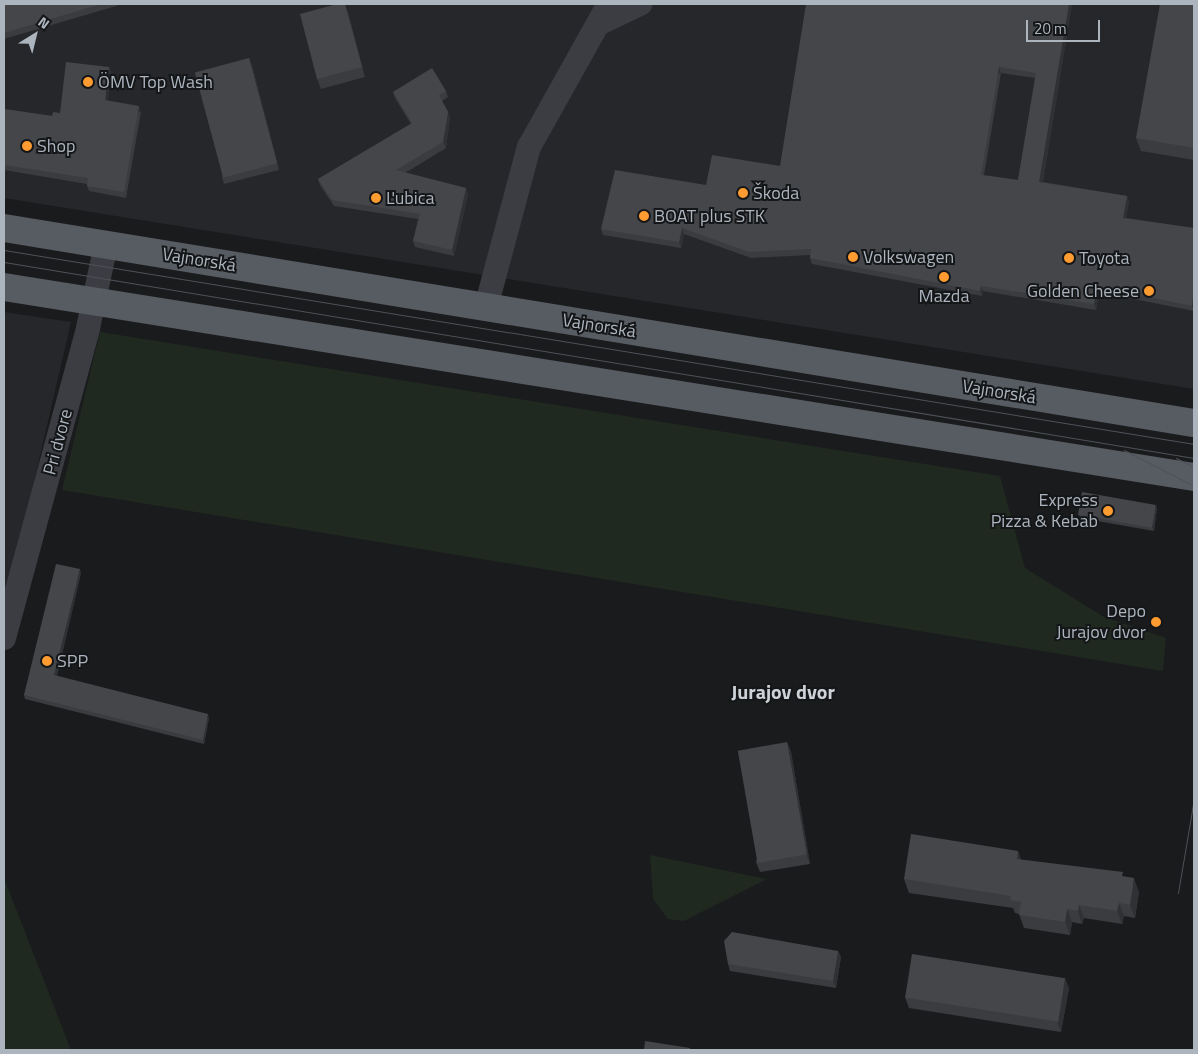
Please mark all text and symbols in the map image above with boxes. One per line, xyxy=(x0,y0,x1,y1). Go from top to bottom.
north arrow xyxy=(10,10,60,60)
scale bar xyxy=(1028,10,1102,42)
text: N xyxy=(34,11,54,34)
text: 20 m xyxy=(1034,17,1067,40)
place label: ÖMV Top Wash xyxy=(98,71,213,93)
marker: ÖMV Top Wash xyxy=(82,76,94,88)
place label: Shop xyxy=(37,135,75,157)
marker: Shop xyxy=(21,140,33,152)
place label: Škoda xyxy=(753,182,799,204)
place label: Ľubica xyxy=(386,187,435,209)
marker: Škoda xyxy=(737,187,749,199)
marker: Ľubica xyxy=(370,192,382,204)
place label: BOAT plus STK xyxy=(654,205,765,227)
marker: BOAT plus STK xyxy=(638,210,650,222)
street label: Vajnorská xyxy=(161,244,237,276)
place label: Volkswagen xyxy=(863,246,954,268)
place label: Toyota xyxy=(1079,247,1129,269)
marker: Volkswagen xyxy=(847,251,859,263)
marker: Toyota xyxy=(1063,252,1075,264)
marker: Mazda xyxy=(938,271,950,283)
place label: Golden Cheese xyxy=(1027,280,1139,302)
place label: Mazda xyxy=(919,285,969,307)
marker: Golden Cheese xyxy=(1143,285,1155,297)
street label: Vajnorská xyxy=(561,310,637,342)
street label: Vajnorská xyxy=(961,376,1037,408)
street label: Pri dvore xyxy=(39,407,77,477)
place label: Express Pizza & Kebab xyxy=(991,490,1098,532)
marker: Express Pizza & Kebab xyxy=(1102,505,1114,517)
place label: Depo Jurajov dvor xyxy=(1056,601,1146,644)
marker: Depo Jurajov dvor xyxy=(1150,616,1162,628)
place label: SPP xyxy=(57,650,88,672)
marker: SPP xyxy=(41,655,53,667)
district label: Jurajov dvor xyxy=(731,679,835,703)

